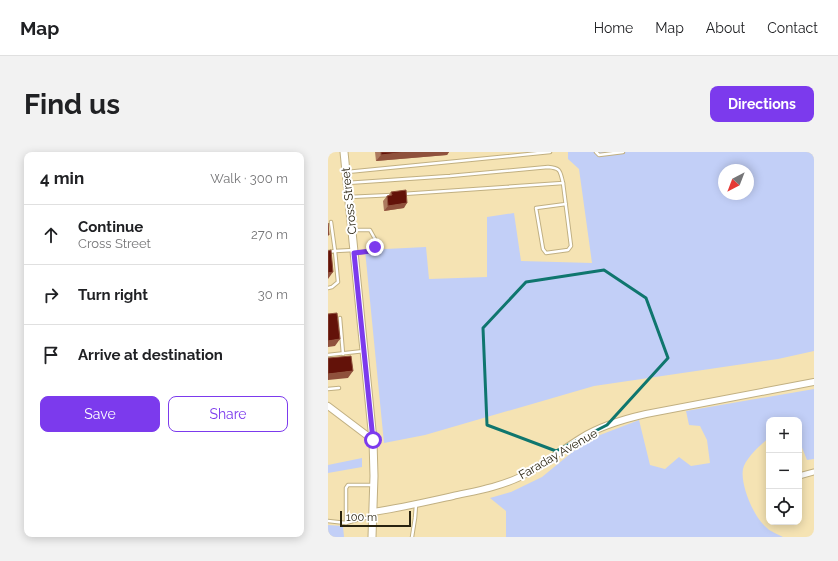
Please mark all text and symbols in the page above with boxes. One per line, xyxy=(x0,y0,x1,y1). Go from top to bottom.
text: Map xyxy=(20,17,59,39)
text: Home xyxy=(594,20,633,36)
text: Map xyxy=(655,20,684,36)
text: About xyxy=(706,20,745,36)
text: Contact xyxy=(767,20,818,36)
button: Directions xyxy=(710,86,814,122)
text: Find us xyxy=(24,88,120,121)
north arrow xyxy=(718,164,754,200)
street label: Cross Street xyxy=(339,167,359,235)
text: 4 min xyxy=(40,168,84,188)
text: Walk · 300 m xyxy=(210,171,288,186)
text: Continue xyxy=(78,218,143,236)
icon: ahead xyxy=(40,224,62,246)
text: 270 m xyxy=(251,227,288,242)
text: Cross Street xyxy=(78,236,151,251)
route end xyxy=(366,238,384,256)
icon: right xyxy=(40,284,62,306)
text: Turn right xyxy=(78,286,148,304)
text: 30 m xyxy=(258,287,288,302)
icon: arrive xyxy=(40,344,62,366)
text: Arrive at destination xyxy=(78,346,223,364)
button: Save xyxy=(40,396,160,432)
button: Share xyxy=(168,396,288,432)
map controls xyxy=(766,417,802,525)
button: + xyxy=(766,417,802,453)
street label: Faraday Avenue xyxy=(516,426,600,482)
route start xyxy=(364,431,382,449)
button: − xyxy=(766,453,802,489)
button: locate xyxy=(766,489,802,525)
scale bar xyxy=(340,509,411,528)
text: 100 m xyxy=(346,511,377,524)

